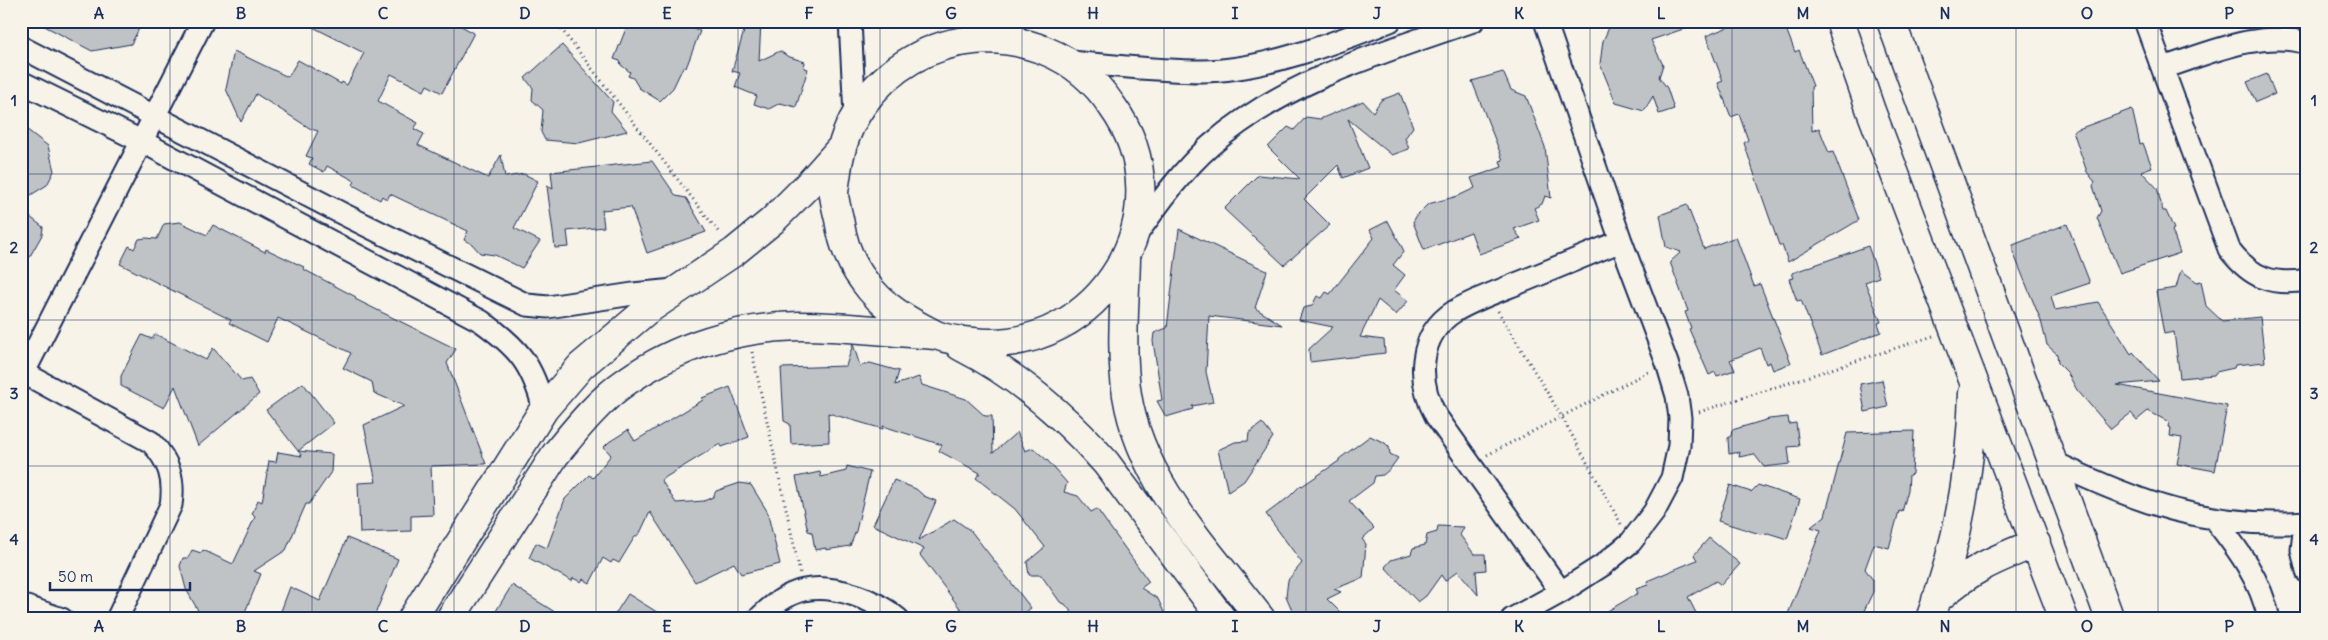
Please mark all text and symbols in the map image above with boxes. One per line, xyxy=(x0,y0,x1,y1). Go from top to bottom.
text: A xyxy=(94,3,104,23)
text: B xyxy=(236,3,247,23)
text: C xyxy=(378,3,389,23)
text: D xyxy=(519,3,531,23)
text: E xyxy=(662,3,672,23)
text: F xyxy=(804,3,814,23)
text: G xyxy=(945,3,957,23)
text: H xyxy=(1087,3,1099,23)
text: I xyxy=(1232,3,1239,23)
text: J xyxy=(1373,3,1382,23)
text: K xyxy=(1514,3,1524,23)
text: L xyxy=(1657,3,1666,23)
text: M xyxy=(1797,3,1810,23)
text: N xyxy=(1939,3,1951,23)
text: O xyxy=(2081,3,2093,23)
text: P xyxy=(2224,3,2234,23)
text: 1 xyxy=(11,90,17,110)
text: 1 xyxy=(2311,90,2317,110)
text: 2 xyxy=(10,237,19,257)
text: 2 xyxy=(2310,237,2319,257)
text: 3 xyxy=(9,383,19,403)
text: 3 xyxy=(2309,383,2319,403)
text: 4 xyxy=(9,529,19,549)
text: 4 xyxy=(2309,529,2319,549)
scale bar xyxy=(50,560,190,592)
text: 50 m xyxy=(58,567,93,586)
text: A xyxy=(94,616,104,636)
text: B xyxy=(236,616,247,636)
text: C xyxy=(378,616,389,636)
text: D xyxy=(519,616,531,636)
text: E xyxy=(662,616,672,636)
text: F xyxy=(804,616,814,636)
text: G xyxy=(945,616,957,636)
text: H xyxy=(1087,616,1099,636)
text: I xyxy=(1232,616,1239,636)
text: J xyxy=(1373,616,1382,636)
text: K xyxy=(1514,616,1524,636)
text: L xyxy=(1657,616,1666,636)
text: M xyxy=(1797,616,1810,636)
text: N xyxy=(1939,616,1951,636)
text: O xyxy=(2081,616,2093,636)
text: P xyxy=(2224,616,2234,636)

